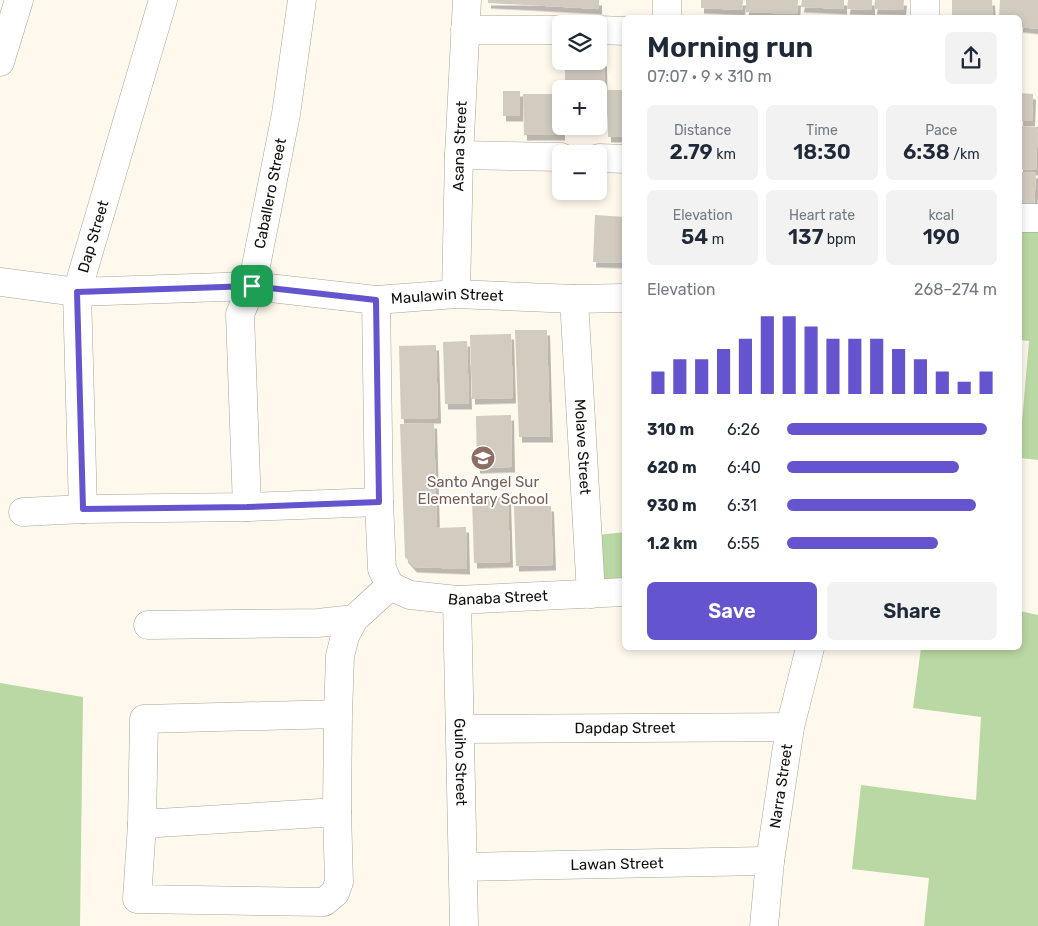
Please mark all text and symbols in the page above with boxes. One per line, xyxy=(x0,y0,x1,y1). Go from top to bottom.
map controls xyxy=(552,15,607,200)
button: layers xyxy=(552,15,607,70)
text: Morning run xyxy=(647,31,813,64)
button: share xyxy=(945,32,997,84)
text: 07:07 · 9 × 310 m xyxy=(647,67,772,86)
button: + xyxy=(552,80,607,135)
street label: Asana Street xyxy=(449,100,471,191)
text: Distance xyxy=(674,122,731,139)
text: Time xyxy=(806,122,838,139)
text: Pace xyxy=(925,122,957,139)
street label: Caballero Street xyxy=(251,136,290,250)
text: 2.79 xyxy=(669,139,713,164)
text: 18:30 xyxy=(793,139,851,164)
text: 6:38 xyxy=(903,139,950,164)
button: − xyxy=(552,145,607,200)
text: km xyxy=(713,146,736,163)
text: /km xyxy=(950,146,980,163)
street label: Dap Street xyxy=(74,198,113,275)
text: Elevation xyxy=(673,207,733,224)
text: Heart rate xyxy=(789,207,855,224)
text: kcal xyxy=(928,207,954,224)
text: 54 xyxy=(681,224,708,249)
text: 137 xyxy=(788,224,823,249)
text: 190 xyxy=(923,224,960,249)
text: m xyxy=(708,231,724,248)
text: bpm xyxy=(823,231,856,248)
pin xyxy=(231,265,273,307)
icon: arrive xyxy=(238,272,266,300)
text: Elevation xyxy=(647,280,716,299)
text: 268–274 m xyxy=(914,280,997,299)
street label: Maulawin Street xyxy=(390,285,504,308)
street label: Molave Street xyxy=(571,398,594,495)
text: 310 m xyxy=(647,420,694,439)
text: 6:26 xyxy=(727,420,760,439)
school or university icon: Santo Angel Sur Elementary School xyxy=(470,445,496,471)
text: 620 m xyxy=(647,458,697,477)
text: 6:40 xyxy=(727,458,761,477)
place label: Santo Angel Sur Elementary School xyxy=(418,473,548,508)
text: 930 m xyxy=(647,496,697,515)
text: 6:31 xyxy=(727,496,757,515)
text: 1.2 km xyxy=(647,534,697,553)
text: 6:55 xyxy=(727,534,760,553)
button: Save xyxy=(647,582,817,640)
button: Share xyxy=(827,582,997,640)
street label: Banaba Street xyxy=(447,587,548,609)
street label: Guiho Street xyxy=(451,718,470,806)
street label: Dapdap Street xyxy=(575,719,676,737)
street label: Narra Street xyxy=(766,742,796,830)
street label: Lawan Street xyxy=(570,854,664,874)

